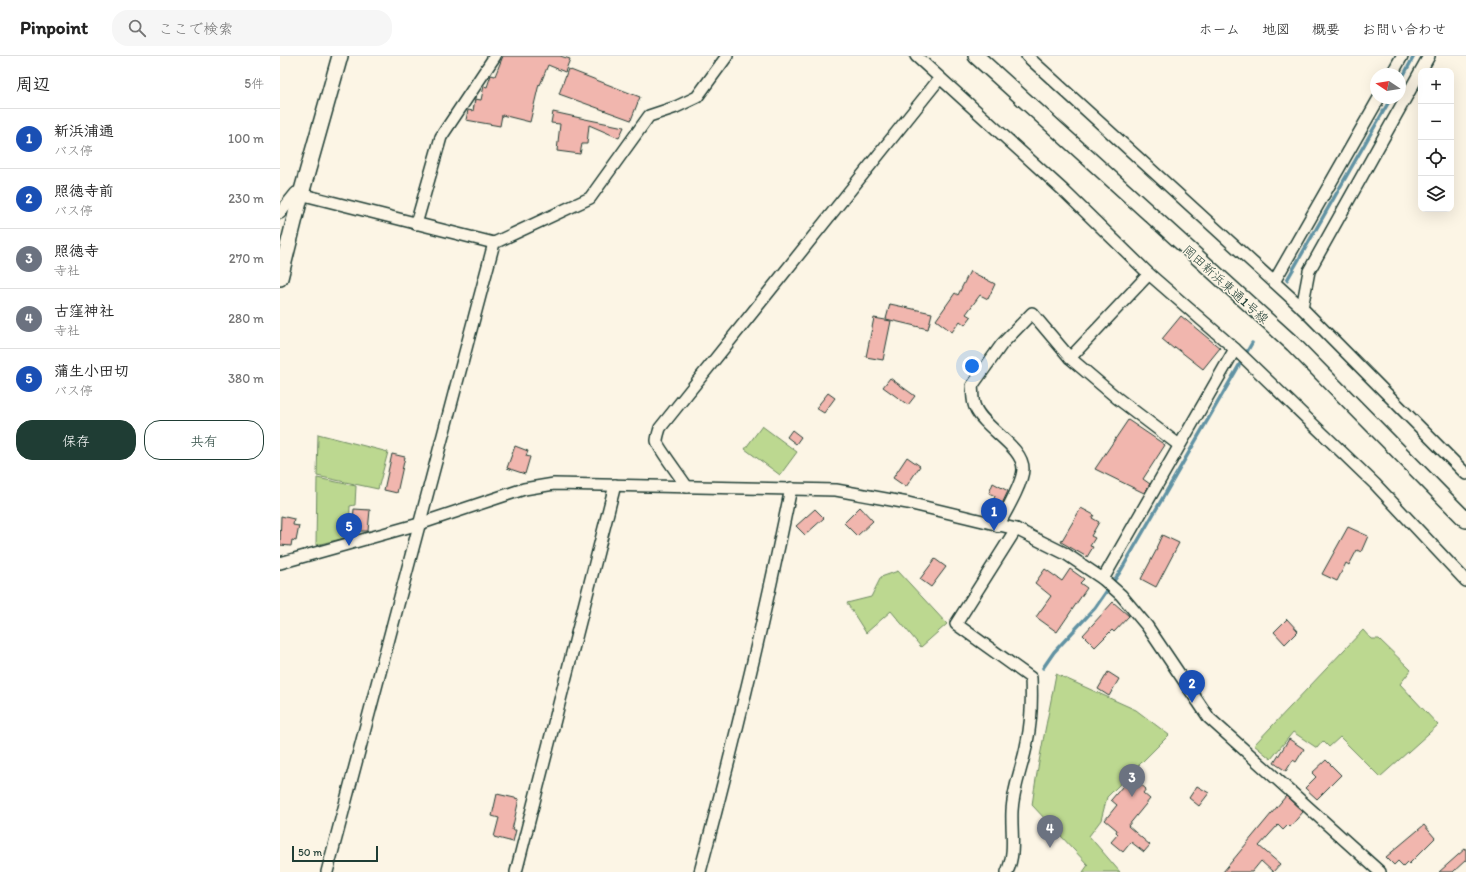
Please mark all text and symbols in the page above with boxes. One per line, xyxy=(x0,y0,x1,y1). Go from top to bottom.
search box xyxy=(112,10,392,46)
text: Pinpoint xyxy=(20,16,88,39)
icon: search xyxy=(126,17,148,39)
text: ここで検索 xyxy=(158,20,233,38)
text: ホーム xyxy=(1199,21,1240,38)
text: 地図 xyxy=(1262,21,1290,38)
text: 概要 xyxy=(1312,21,1340,38)
text: お問い合わせ xyxy=(1362,21,1446,38)
north arrow xyxy=(1370,68,1406,104)
map controls xyxy=(1418,68,1454,212)
button: + xyxy=(1418,68,1454,104)
text: 周辺 xyxy=(16,74,50,94)
text: 5件 xyxy=(244,76,264,91)
button: − xyxy=(1418,104,1454,140)
text: 新浜浦通 xyxy=(54,122,114,140)
text: 1 xyxy=(26,131,32,146)
text: 100 m xyxy=(228,131,264,146)
button: locate xyxy=(1418,140,1454,176)
text: バス停 xyxy=(54,143,93,158)
button: layers xyxy=(1418,176,1454,212)
text: 照徳寺前 xyxy=(54,182,114,200)
text: 2 xyxy=(26,191,32,206)
text: 230 m xyxy=(228,191,264,206)
text: バス停 xyxy=(54,203,93,218)
text: 照徳寺 xyxy=(54,242,99,260)
street label: 岡田新浜東通1号線 xyxy=(1180,242,1272,327)
text: 3 xyxy=(25,251,33,266)
text: 270 m xyxy=(229,251,264,266)
text: 寺社 xyxy=(54,263,80,278)
text: 古窪神社 xyxy=(54,302,114,320)
text: 4 xyxy=(25,311,33,326)
text: 280 m xyxy=(228,311,264,326)
text: 寺社 xyxy=(54,323,80,338)
your location xyxy=(962,356,982,376)
text: 蒲生小田切 xyxy=(54,362,129,380)
text: 5 xyxy=(26,371,32,386)
text: 380 m xyxy=(228,371,264,386)
text: バス停 xyxy=(54,383,93,398)
button: 保存 xyxy=(16,420,136,460)
button: 共有 xyxy=(144,420,264,460)
pin: 1 xyxy=(981,498,1007,531)
pin: 5 xyxy=(336,513,362,546)
pin: 2 xyxy=(1179,670,1205,703)
pin: 3 xyxy=(1119,764,1145,797)
pin: 4 xyxy=(1037,815,1063,848)
scale bar xyxy=(292,844,378,863)
text: 50 m xyxy=(298,846,322,859)

